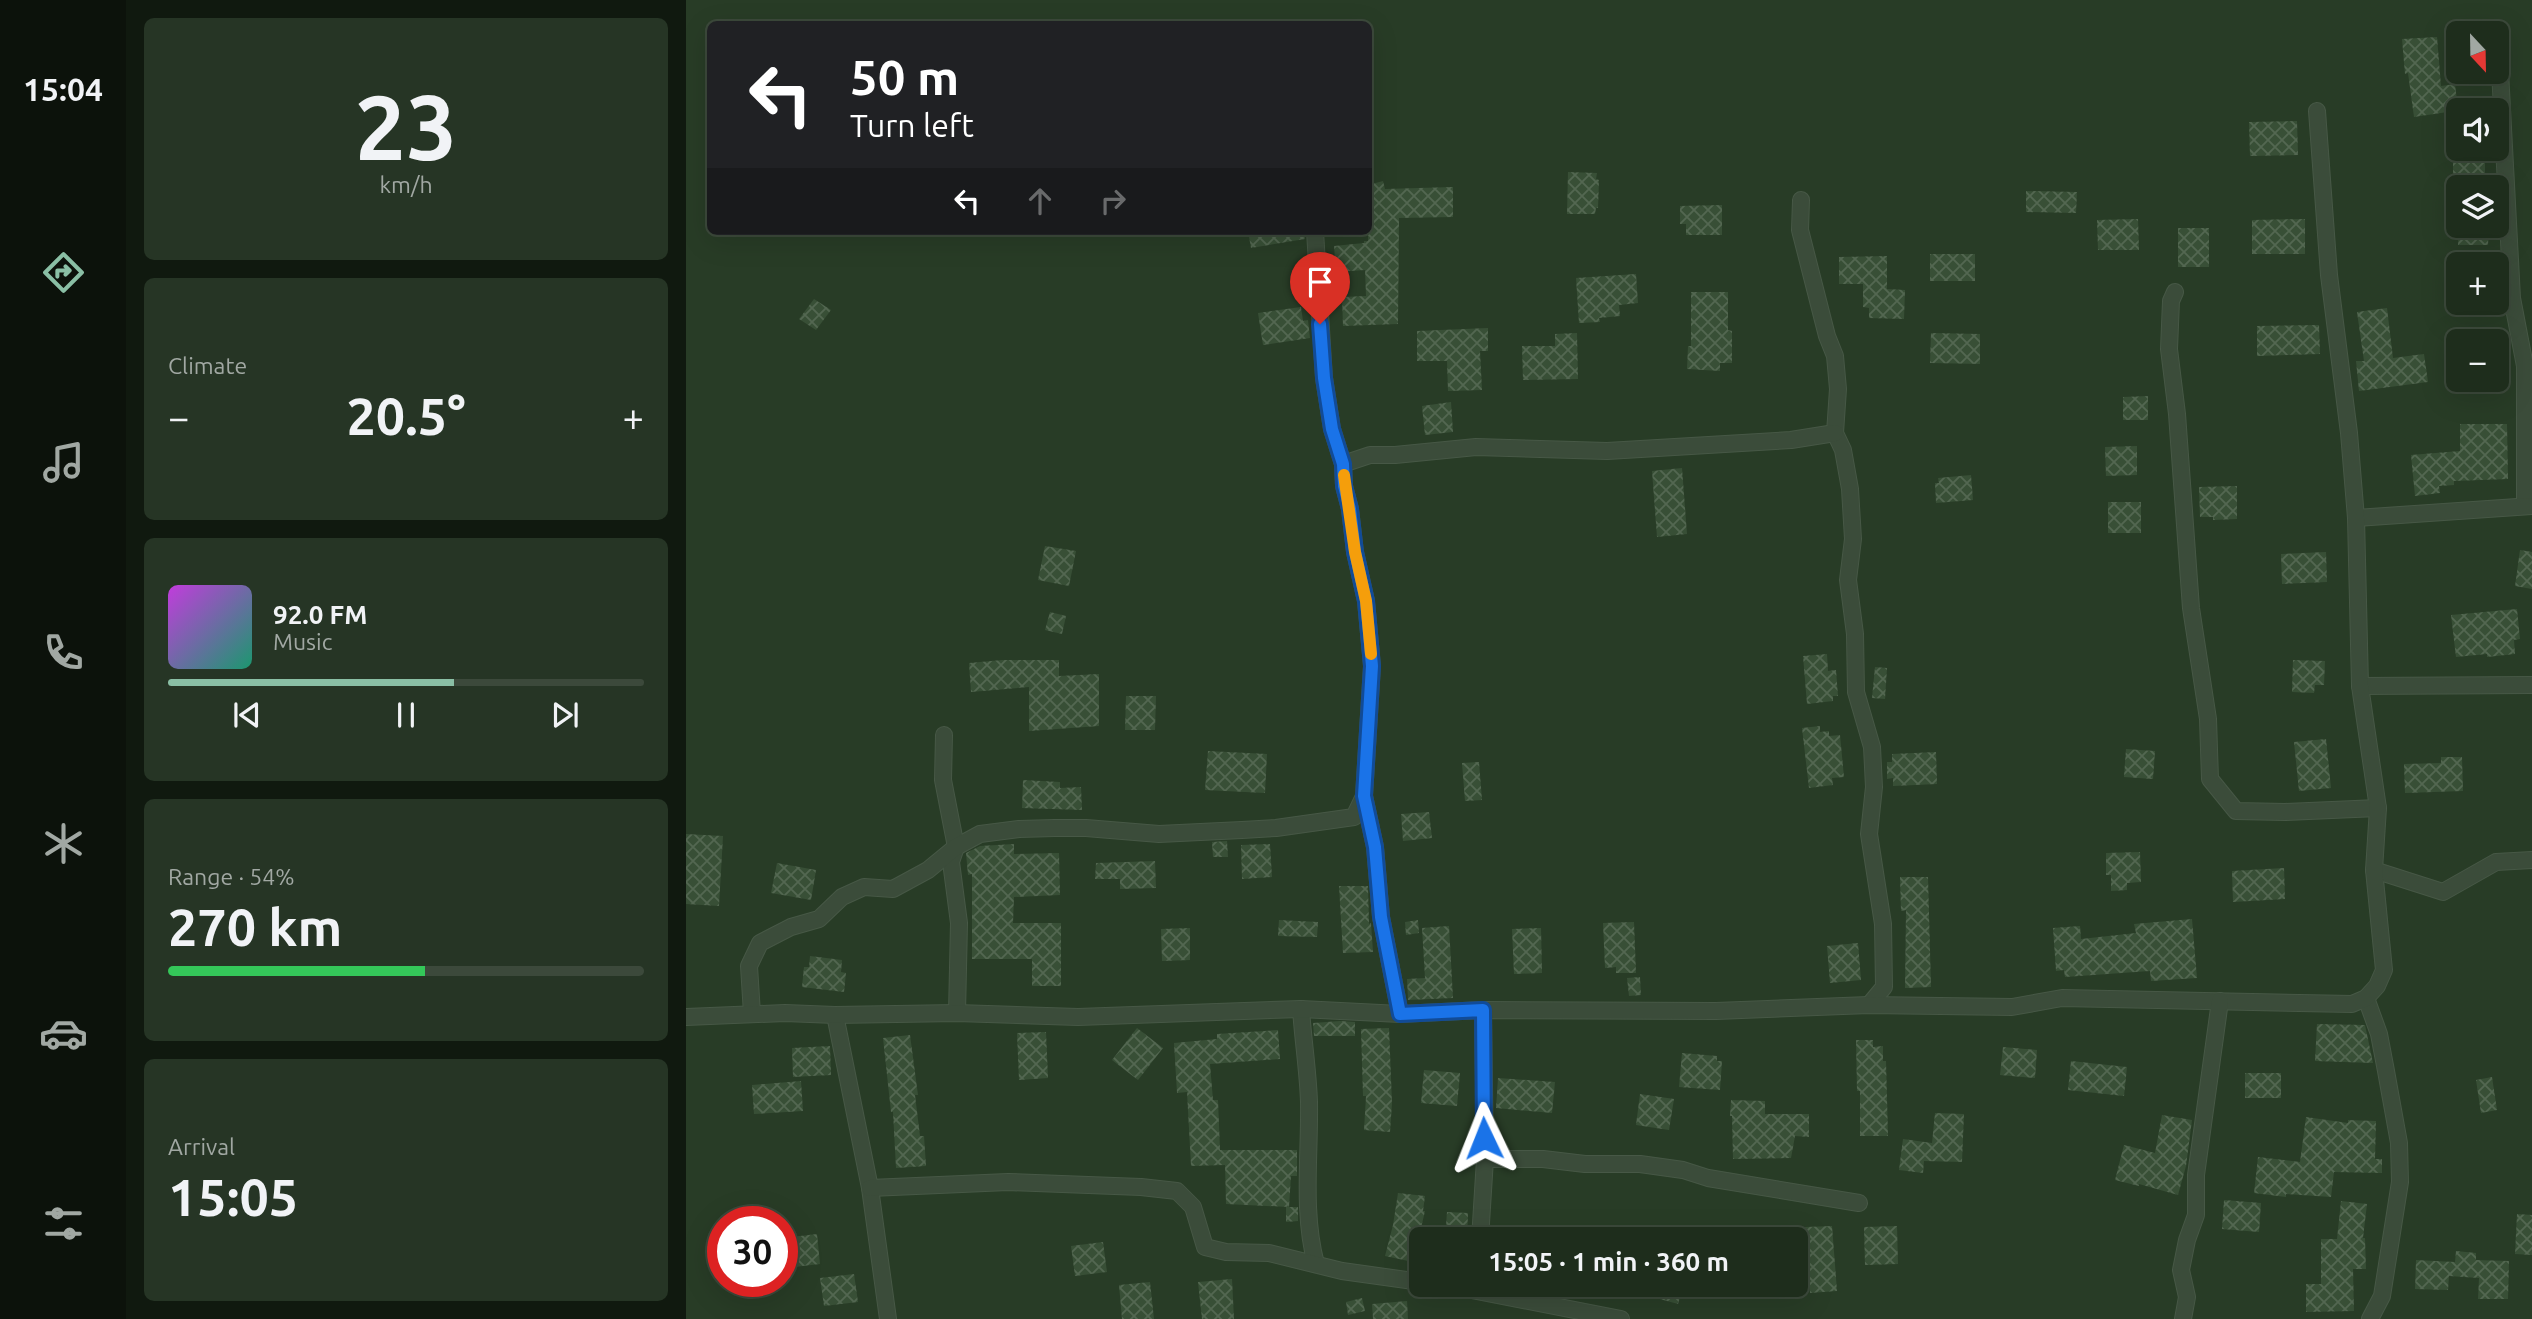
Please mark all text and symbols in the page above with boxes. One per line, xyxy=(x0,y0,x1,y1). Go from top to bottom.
north arrow xyxy=(2446,21,2510,84)
map controls xyxy=(2446,21,2509,392)
icon: left xyxy=(735,49,826,140)
text: 50 m xyxy=(850,49,959,104)
text: 15:04 xyxy=(23,71,103,107)
text: 23 xyxy=(355,75,457,177)
button: sound xyxy=(2446,98,2509,161)
text: Turn left xyxy=(850,107,974,143)
text: km/h xyxy=(379,172,433,197)
button: layers xyxy=(2446,175,2509,238)
icon: left xyxy=(948,182,986,220)
icon: ahead xyxy=(1021,182,1059,220)
icon: right xyxy=(1094,182,1132,220)
icon: directions xyxy=(39,248,88,297)
pin xyxy=(1290,252,1350,324)
button: + xyxy=(2446,252,2509,315)
icon: arrive xyxy=(1301,263,1339,301)
button: − xyxy=(2446,329,2509,392)
text: Climate xyxy=(168,353,247,378)
text: 20.5° xyxy=(346,387,466,445)
text: − xyxy=(168,396,189,438)
text: + xyxy=(623,396,644,438)
icon: music xyxy=(39,438,88,487)
text: 92.0 FM xyxy=(273,600,367,629)
icon: phone xyxy=(39,628,88,677)
text: Music xyxy=(273,629,332,654)
icon: previous xyxy=(228,696,266,734)
icon: pause xyxy=(387,696,425,734)
icon: next xyxy=(546,696,584,734)
icon: climate xyxy=(39,819,88,868)
text: Range · 54% xyxy=(168,864,295,889)
text: 270 km xyxy=(168,898,342,956)
icon: car xyxy=(39,1009,88,1058)
position arrow xyxy=(1447,1101,1521,1175)
text: Arrival xyxy=(168,1134,235,1159)
text: 15:05 xyxy=(168,1168,298,1226)
icon: filters xyxy=(39,1199,88,1248)
speed limit sign: 30 xyxy=(707,1206,798,1297)
text: 15:05 · 1 min · 360 m xyxy=(1488,1247,1729,1276)

